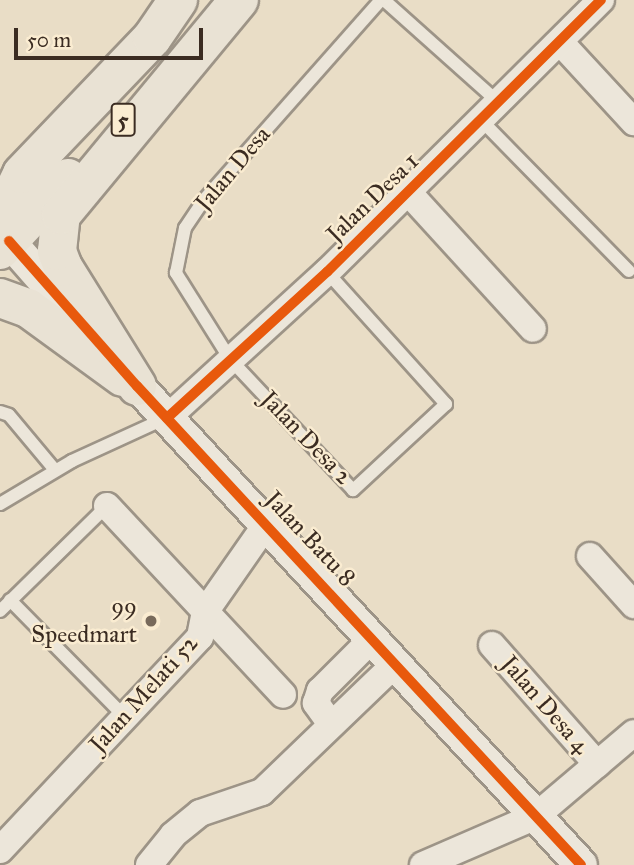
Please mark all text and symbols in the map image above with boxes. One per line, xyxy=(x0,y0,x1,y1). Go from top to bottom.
scale bar xyxy=(18,14,206,58)
text: 50 m xyxy=(27,27,71,53)
road number: 5 xyxy=(109,100,137,140)
street label: Jalan Desa xyxy=(189,121,277,217)
street label: Jalan Desa 1 xyxy=(321,147,425,249)
street label: Jalan Desa 2 xyxy=(254,385,358,491)
street label: Jalan Batu 8 xyxy=(259,486,361,592)
place label: 99 Speedmart xyxy=(31,593,137,649)
marker: 99 Speedmart xyxy=(143,613,159,629)
street label: Jalan Melati 52 xyxy=(84,629,204,759)
street label: Jalan Desa 4 xyxy=(495,650,595,760)

